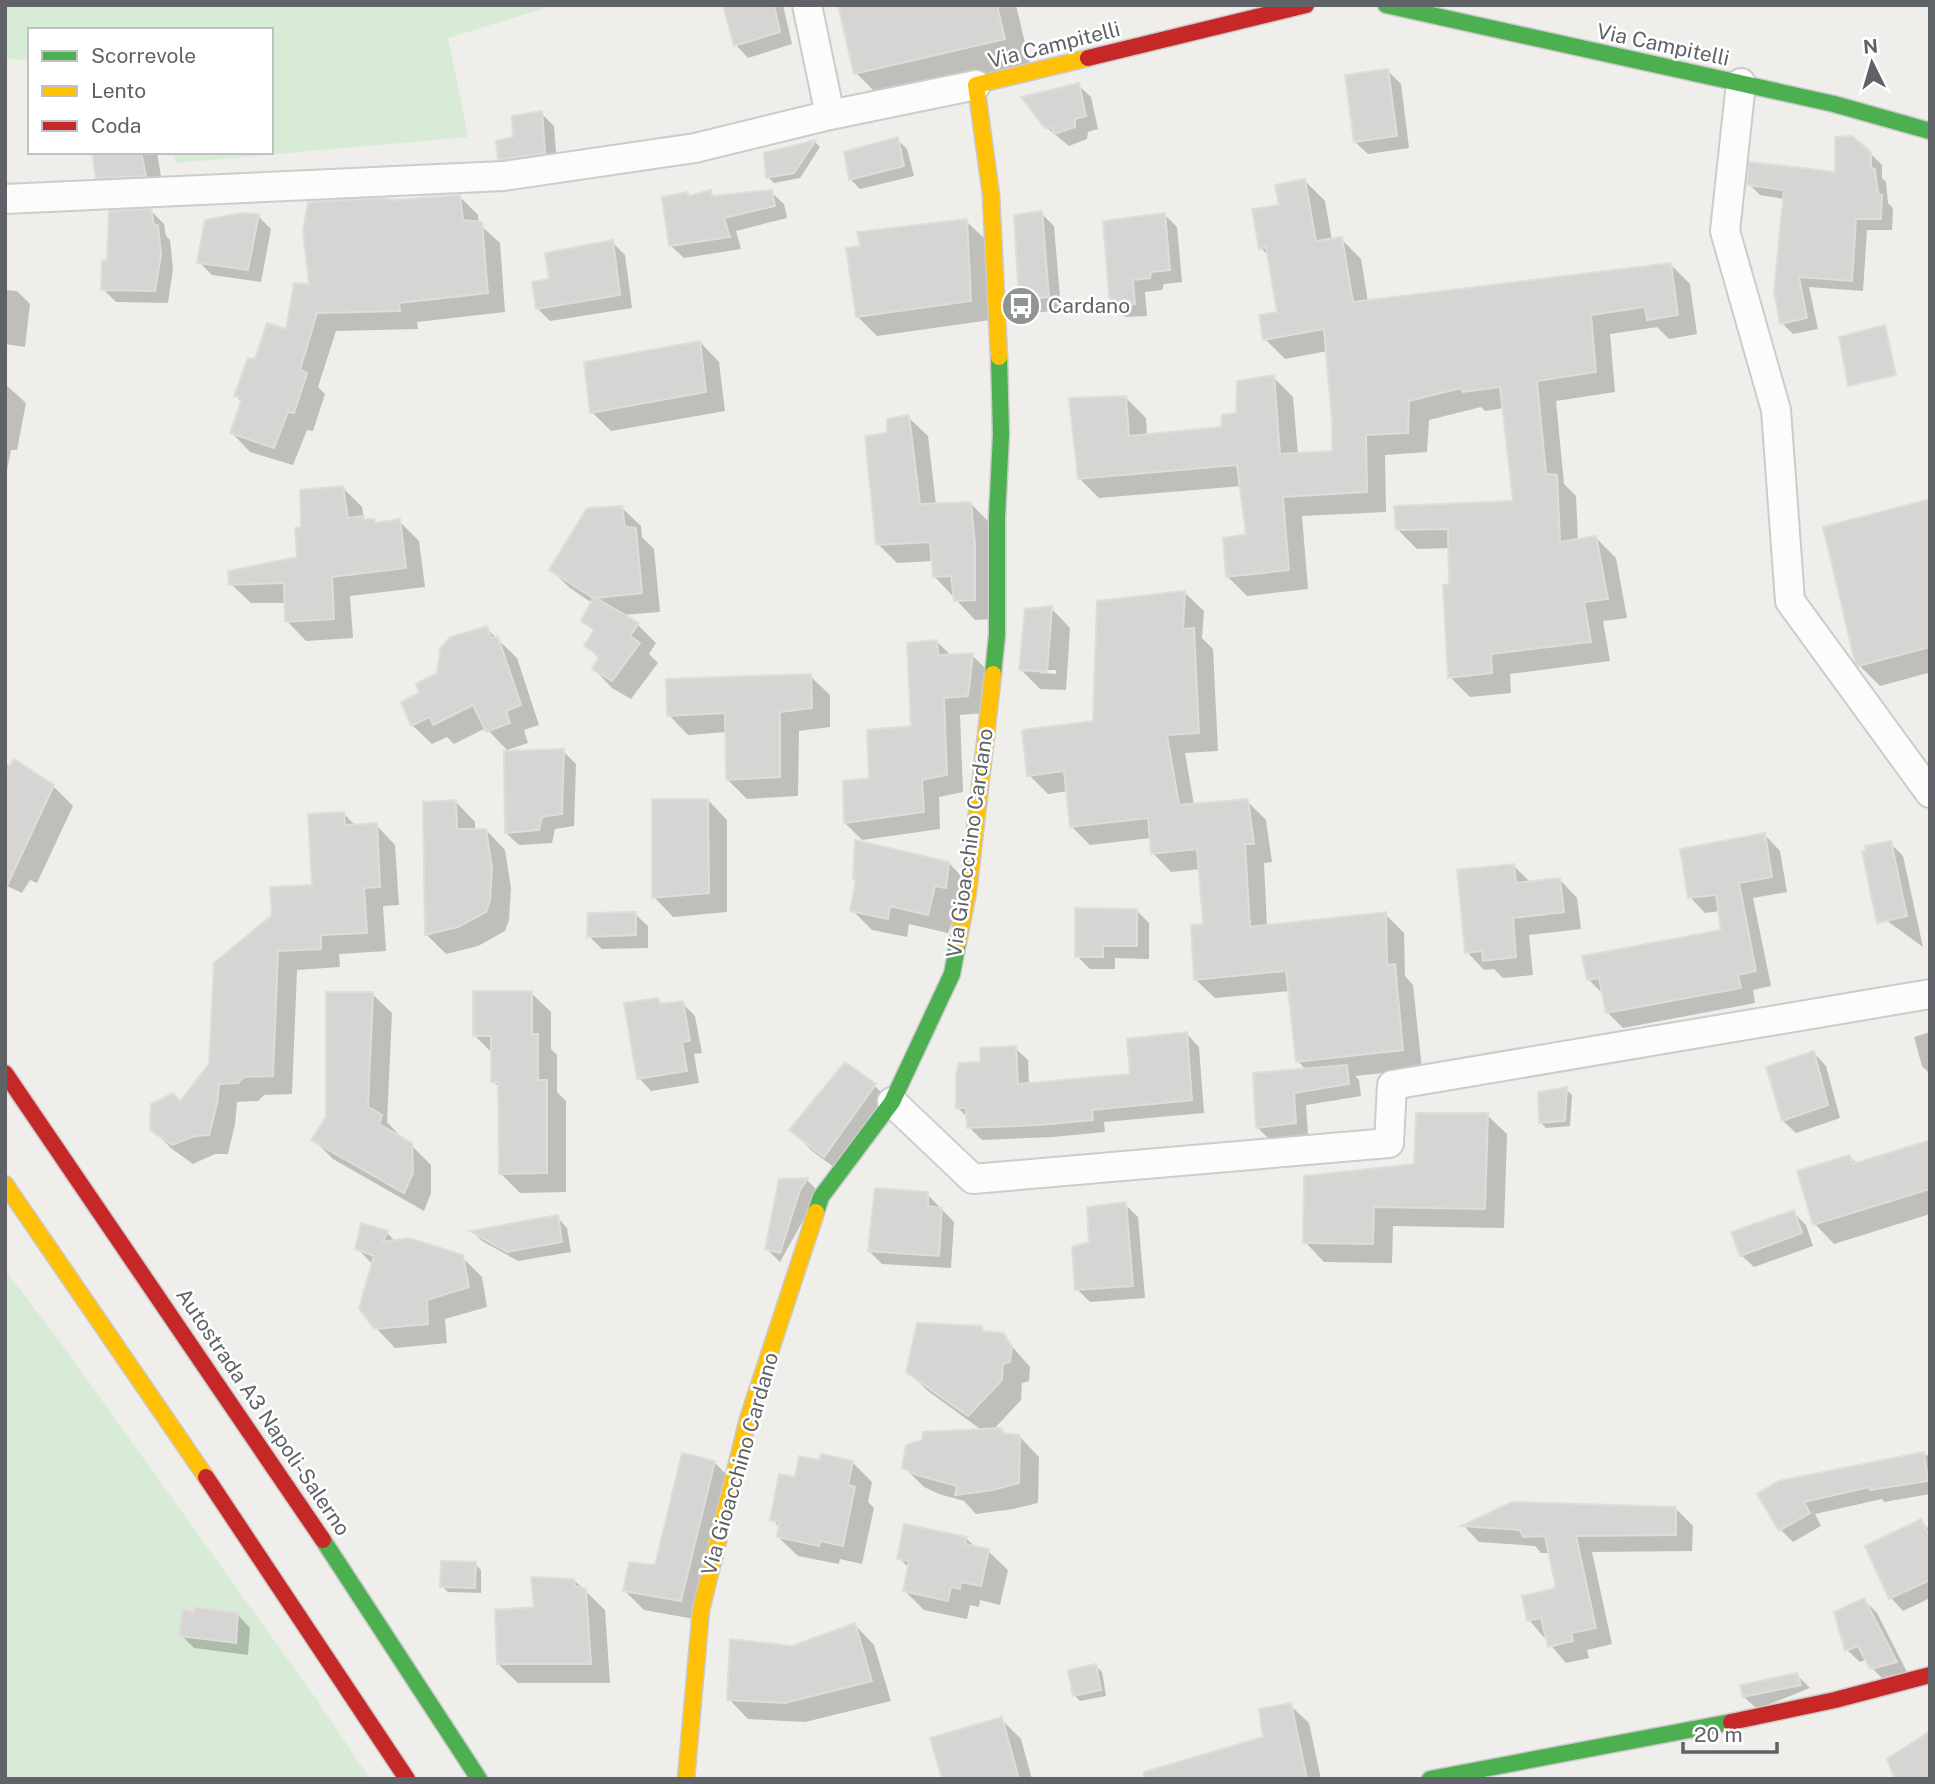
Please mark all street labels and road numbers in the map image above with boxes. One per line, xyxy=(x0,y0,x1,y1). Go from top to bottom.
street label: Via Campitelli xyxy=(985,16,1122,73)
street label: Via Campitelli xyxy=(1594,18,1732,71)
street label: Via Gioacchino Cardano xyxy=(941,727,998,959)
street label: Autostrada A3 Napoli-Salerno xyxy=(171,1283,356,1540)
street label: Via Gioacchino Cardano xyxy=(696,1349,783,1578)

